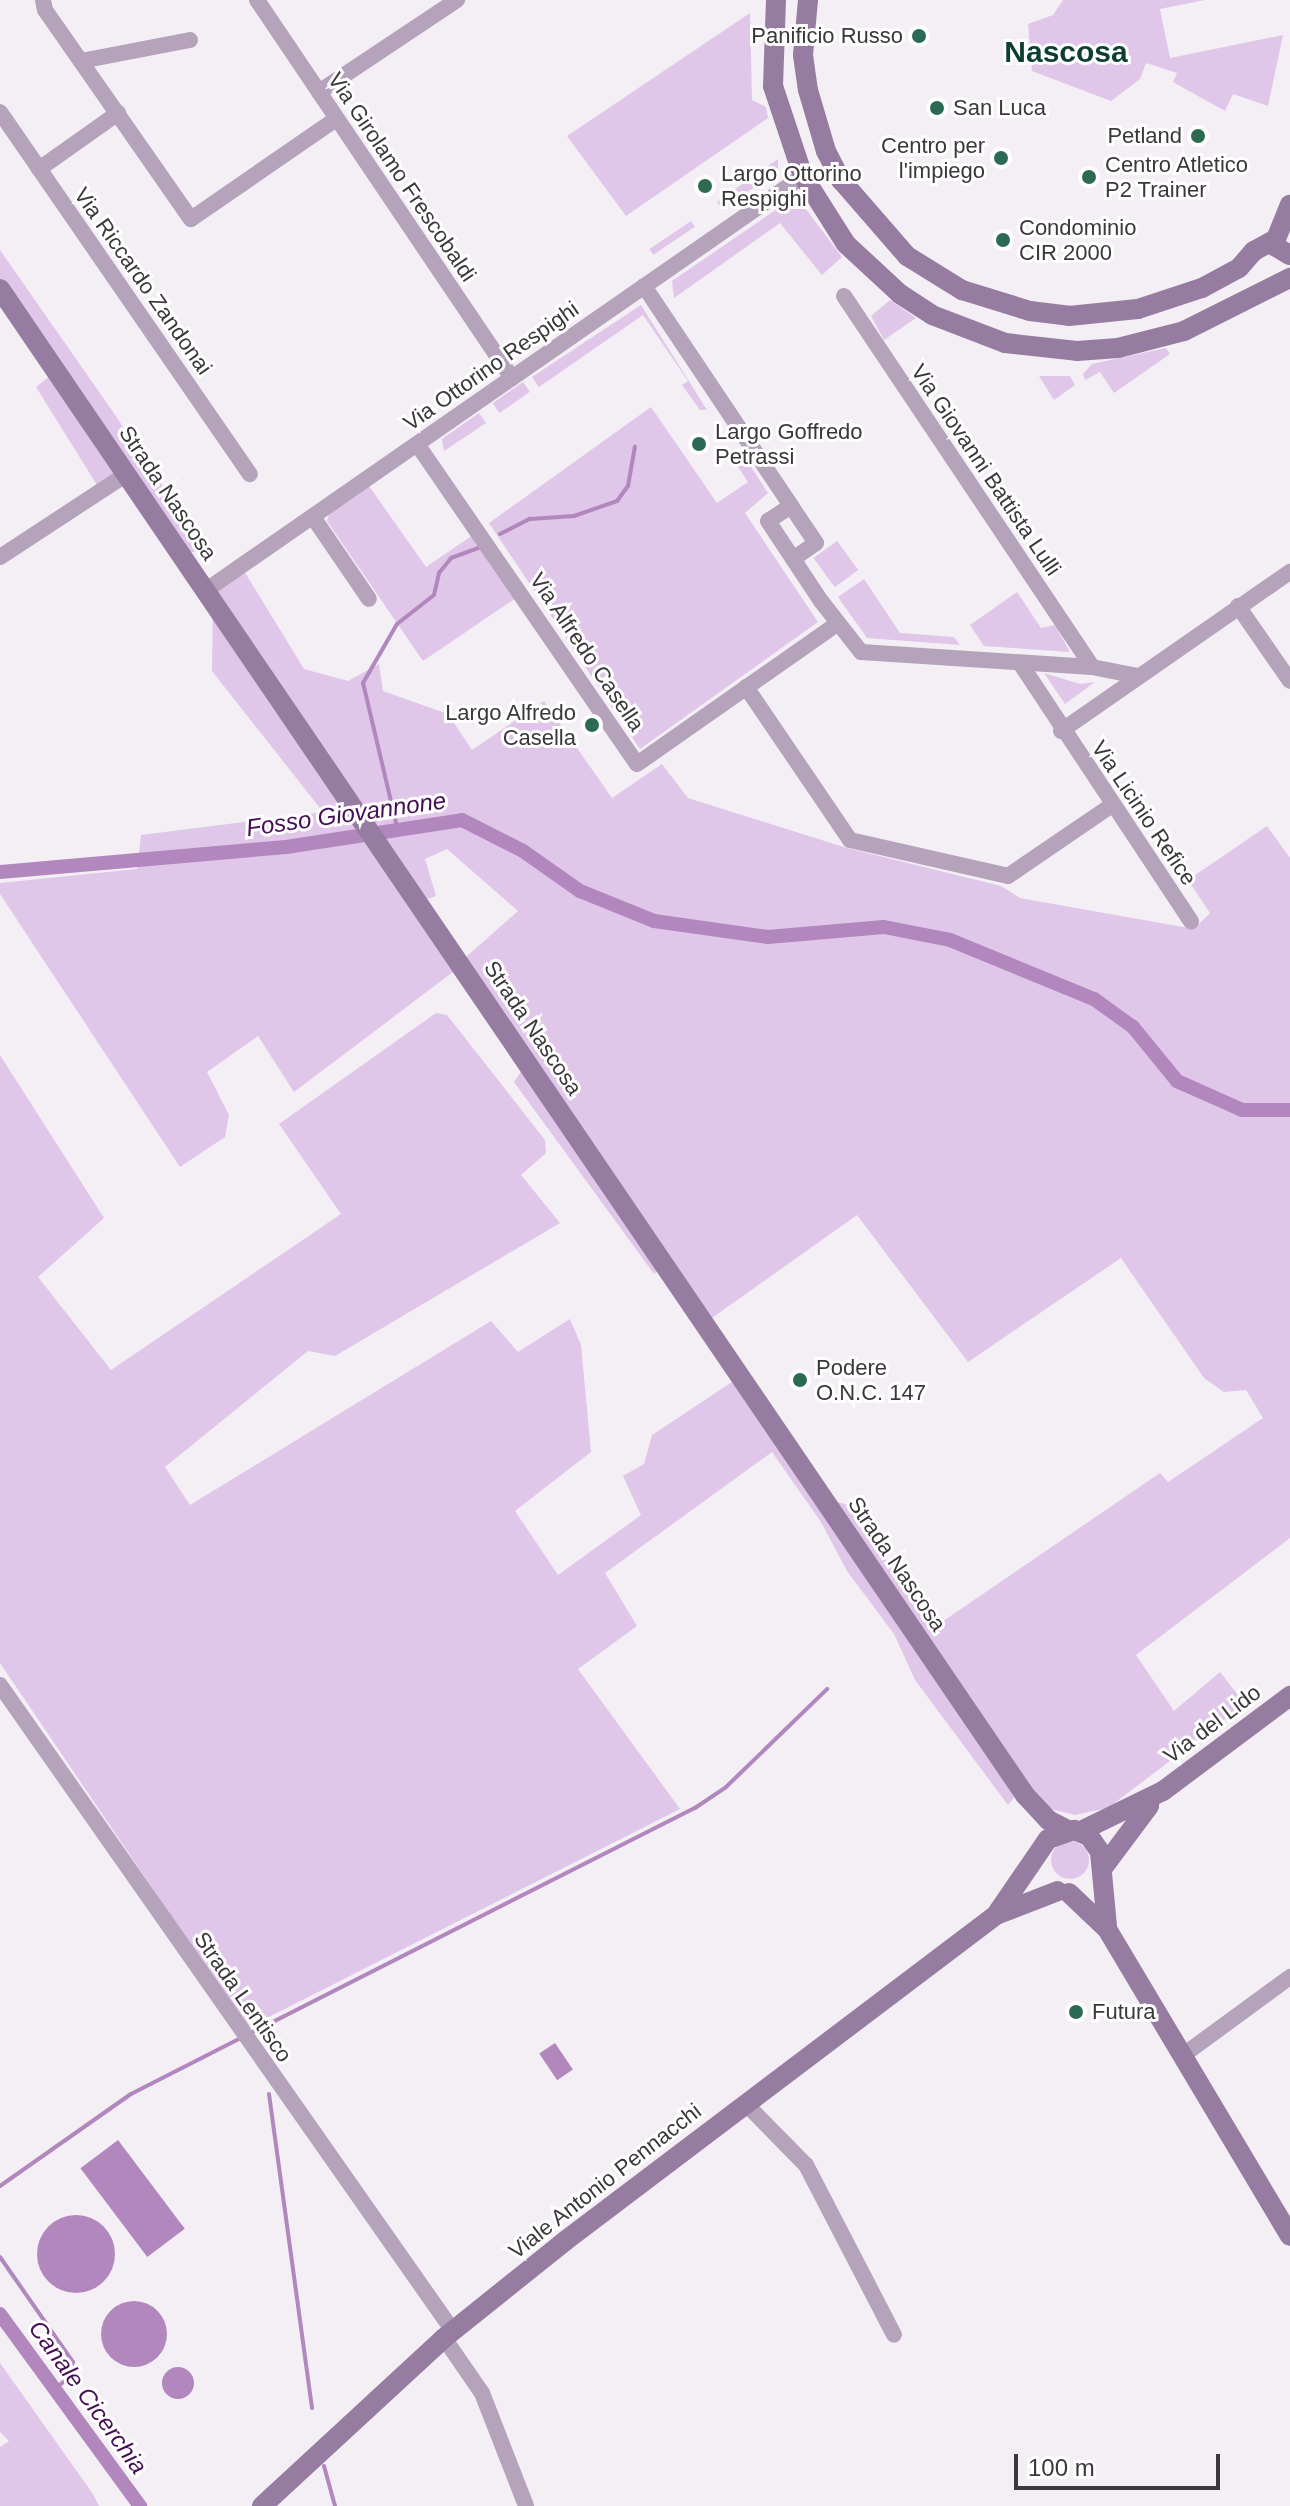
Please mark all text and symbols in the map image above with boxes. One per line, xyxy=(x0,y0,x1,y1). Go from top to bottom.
place label: Panificio Russo xyxy=(751,23,903,49)
marker: Panificio Russo xyxy=(910,27,928,45)
district label: Nascosa xyxy=(1004,34,1128,70)
street label: Via Girolamo Frescobaldi xyxy=(322,67,482,287)
place label: San Luca xyxy=(953,95,1046,121)
marker: San Luca xyxy=(928,99,946,117)
place label: Petland xyxy=(1107,123,1182,149)
marker: Petland xyxy=(1189,127,1207,145)
place label: Centro per l'impiego xyxy=(881,132,985,184)
marker: Centro per l'impiego xyxy=(992,149,1010,167)
place label: Centro Atletico P2 Trainer xyxy=(1105,151,1249,202)
place label: Largo Ottorino Respighi xyxy=(721,160,862,212)
marker: Centro Atletico P2 Trainer xyxy=(1080,168,1098,186)
marker: Largo Ottorino Respighi xyxy=(696,177,714,195)
street label: Via Riccardo Zandonai xyxy=(68,182,218,380)
place label: Condominio CIR 2000 xyxy=(1019,214,1136,266)
marker: Condominio CIR 2000 xyxy=(994,231,1012,249)
street label: Via Ottorino Respighi xyxy=(398,296,584,436)
street label: Via Giovanni Battista Lulli xyxy=(905,359,1067,581)
place label: Largo Goffredo Petrassi xyxy=(715,418,863,470)
street label: Strada Nascosa xyxy=(113,421,223,565)
marker: Largo Goffredo Petrassi xyxy=(690,435,708,453)
street label: Via Alfredo Casella xyxy=(524,567,650,737)
place label: Largo Alfredo Casella xyxy=(444,699,576,750)
marker: Largo Alfredo Casella xyxy=(583,716,601,734)
street label: Via Licinio Refice xyxy=(1086,736,1202,890)
water label: Fosso Giovannone xyxy=(244,786,448,842)
street label: Strada Nascosa xyxy=(478,956,588,1100)
place label: Podere O.N.C. 147 xyxy=(816,1354,926,1406)
marker: Podere O.N.C. 147 xyxy=(791,1371,809,1389)
street label: Strada Nascosa xyxy=(842,1492,952,1636)
street label: Via del Lido xyxy=(1158,1679,1266,1769)
street label: Strada Lentisco xyxy=(188,1927,298,2067)
place label: Futura xyxy=(1092,1999,1156,2025)
marker: Futura xyxy=(1067,2003,1085,2021)
street label: Viale Antonio Pennacchi xyxy=(503,2097,707,2265)
water label: Canale Cicerchia xyxy=(23,2315,153,2479)
scale bar xyxy=(1018,2438,1224,2488)
text: 100 m xyxy=(1028,2454,1095,2481)

